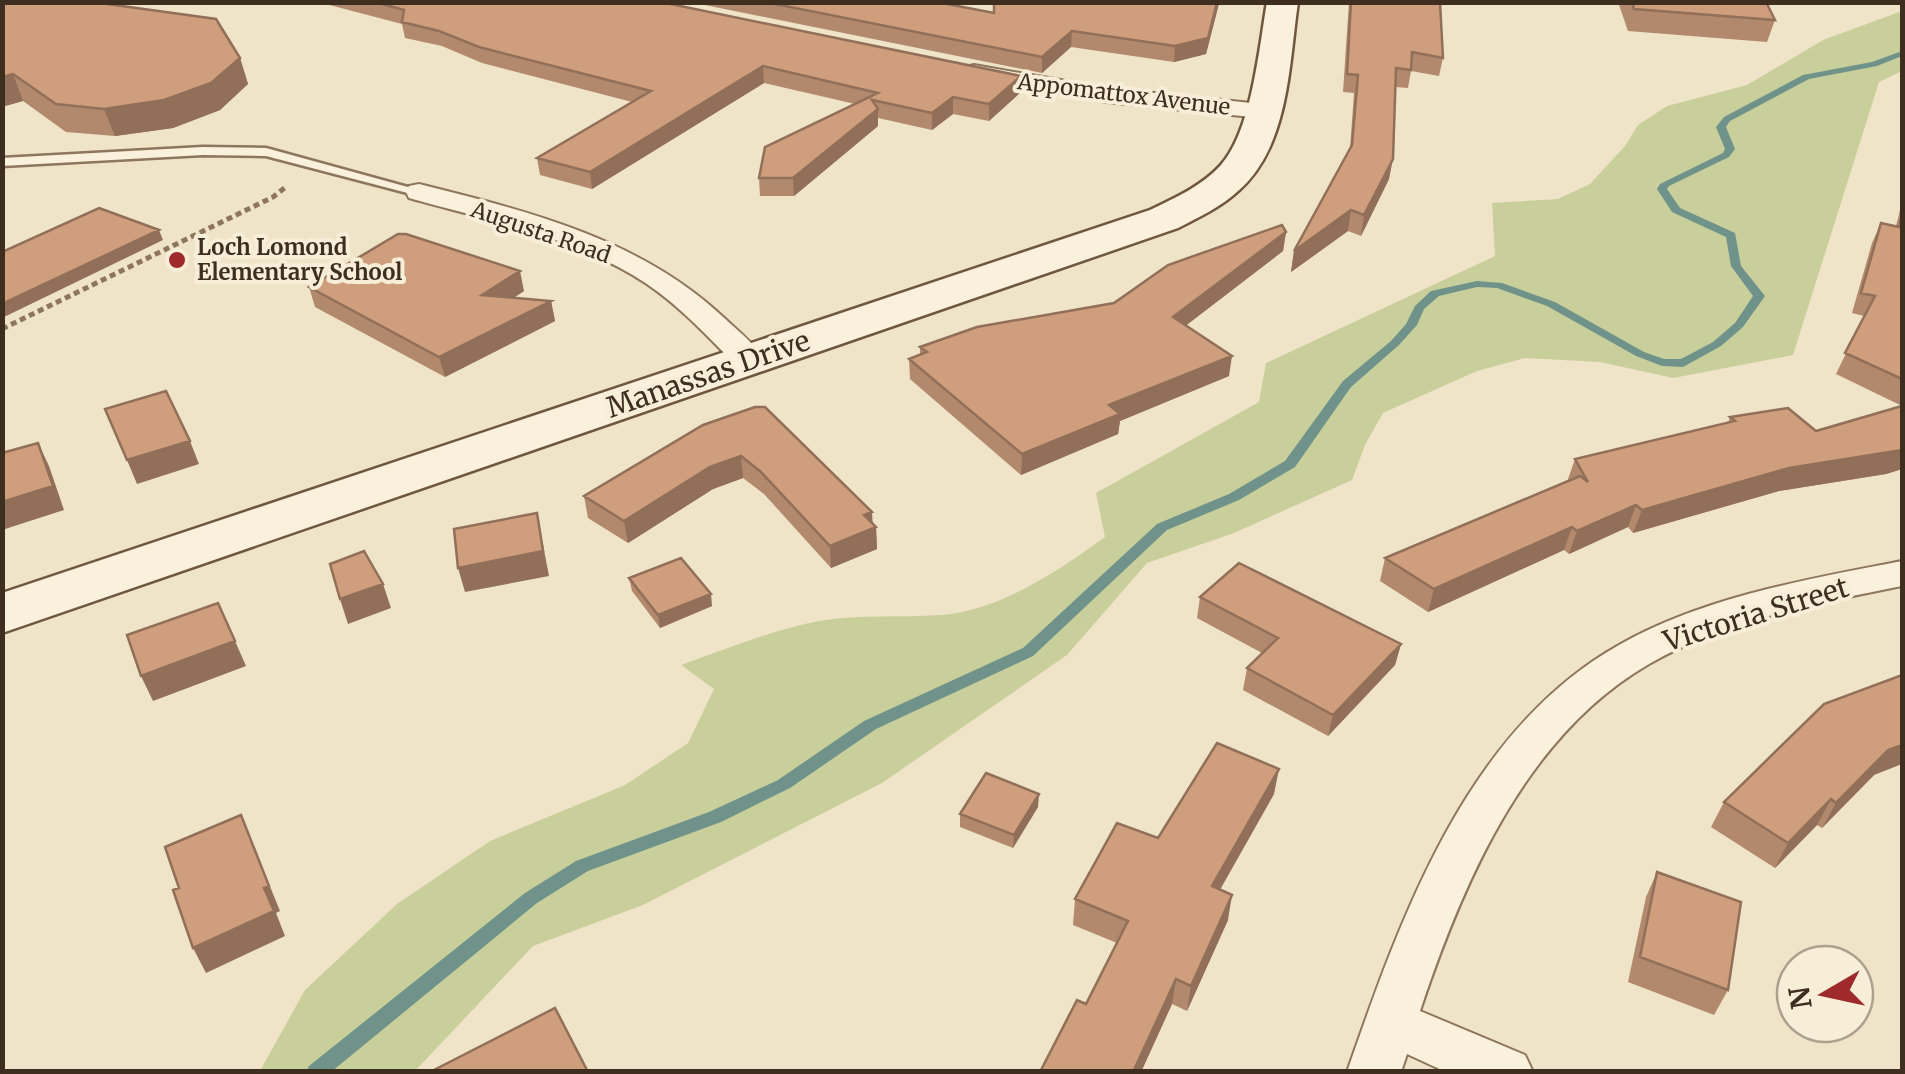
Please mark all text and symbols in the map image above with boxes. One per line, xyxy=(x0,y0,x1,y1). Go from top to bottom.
street label: Appomattox Avenue xyxy=(1015,67,1232,121)
street label: Augusta Road xyxy=(467,195,614,269)
place label: Loch Lomond Elementary School xyxy=(197,233,402,286)
marker: Loch Lomond Elementary School xyxy=(166,249,188,271)
street label: Manassas Drive xyxy=(602,322,814,426)
street label: Victoria Street xyxy=(1658,569,1853,660)
north arrow xyxy=(1775,944,1875,1044)
text: N xyxy=(1781,984,1820,1012)

